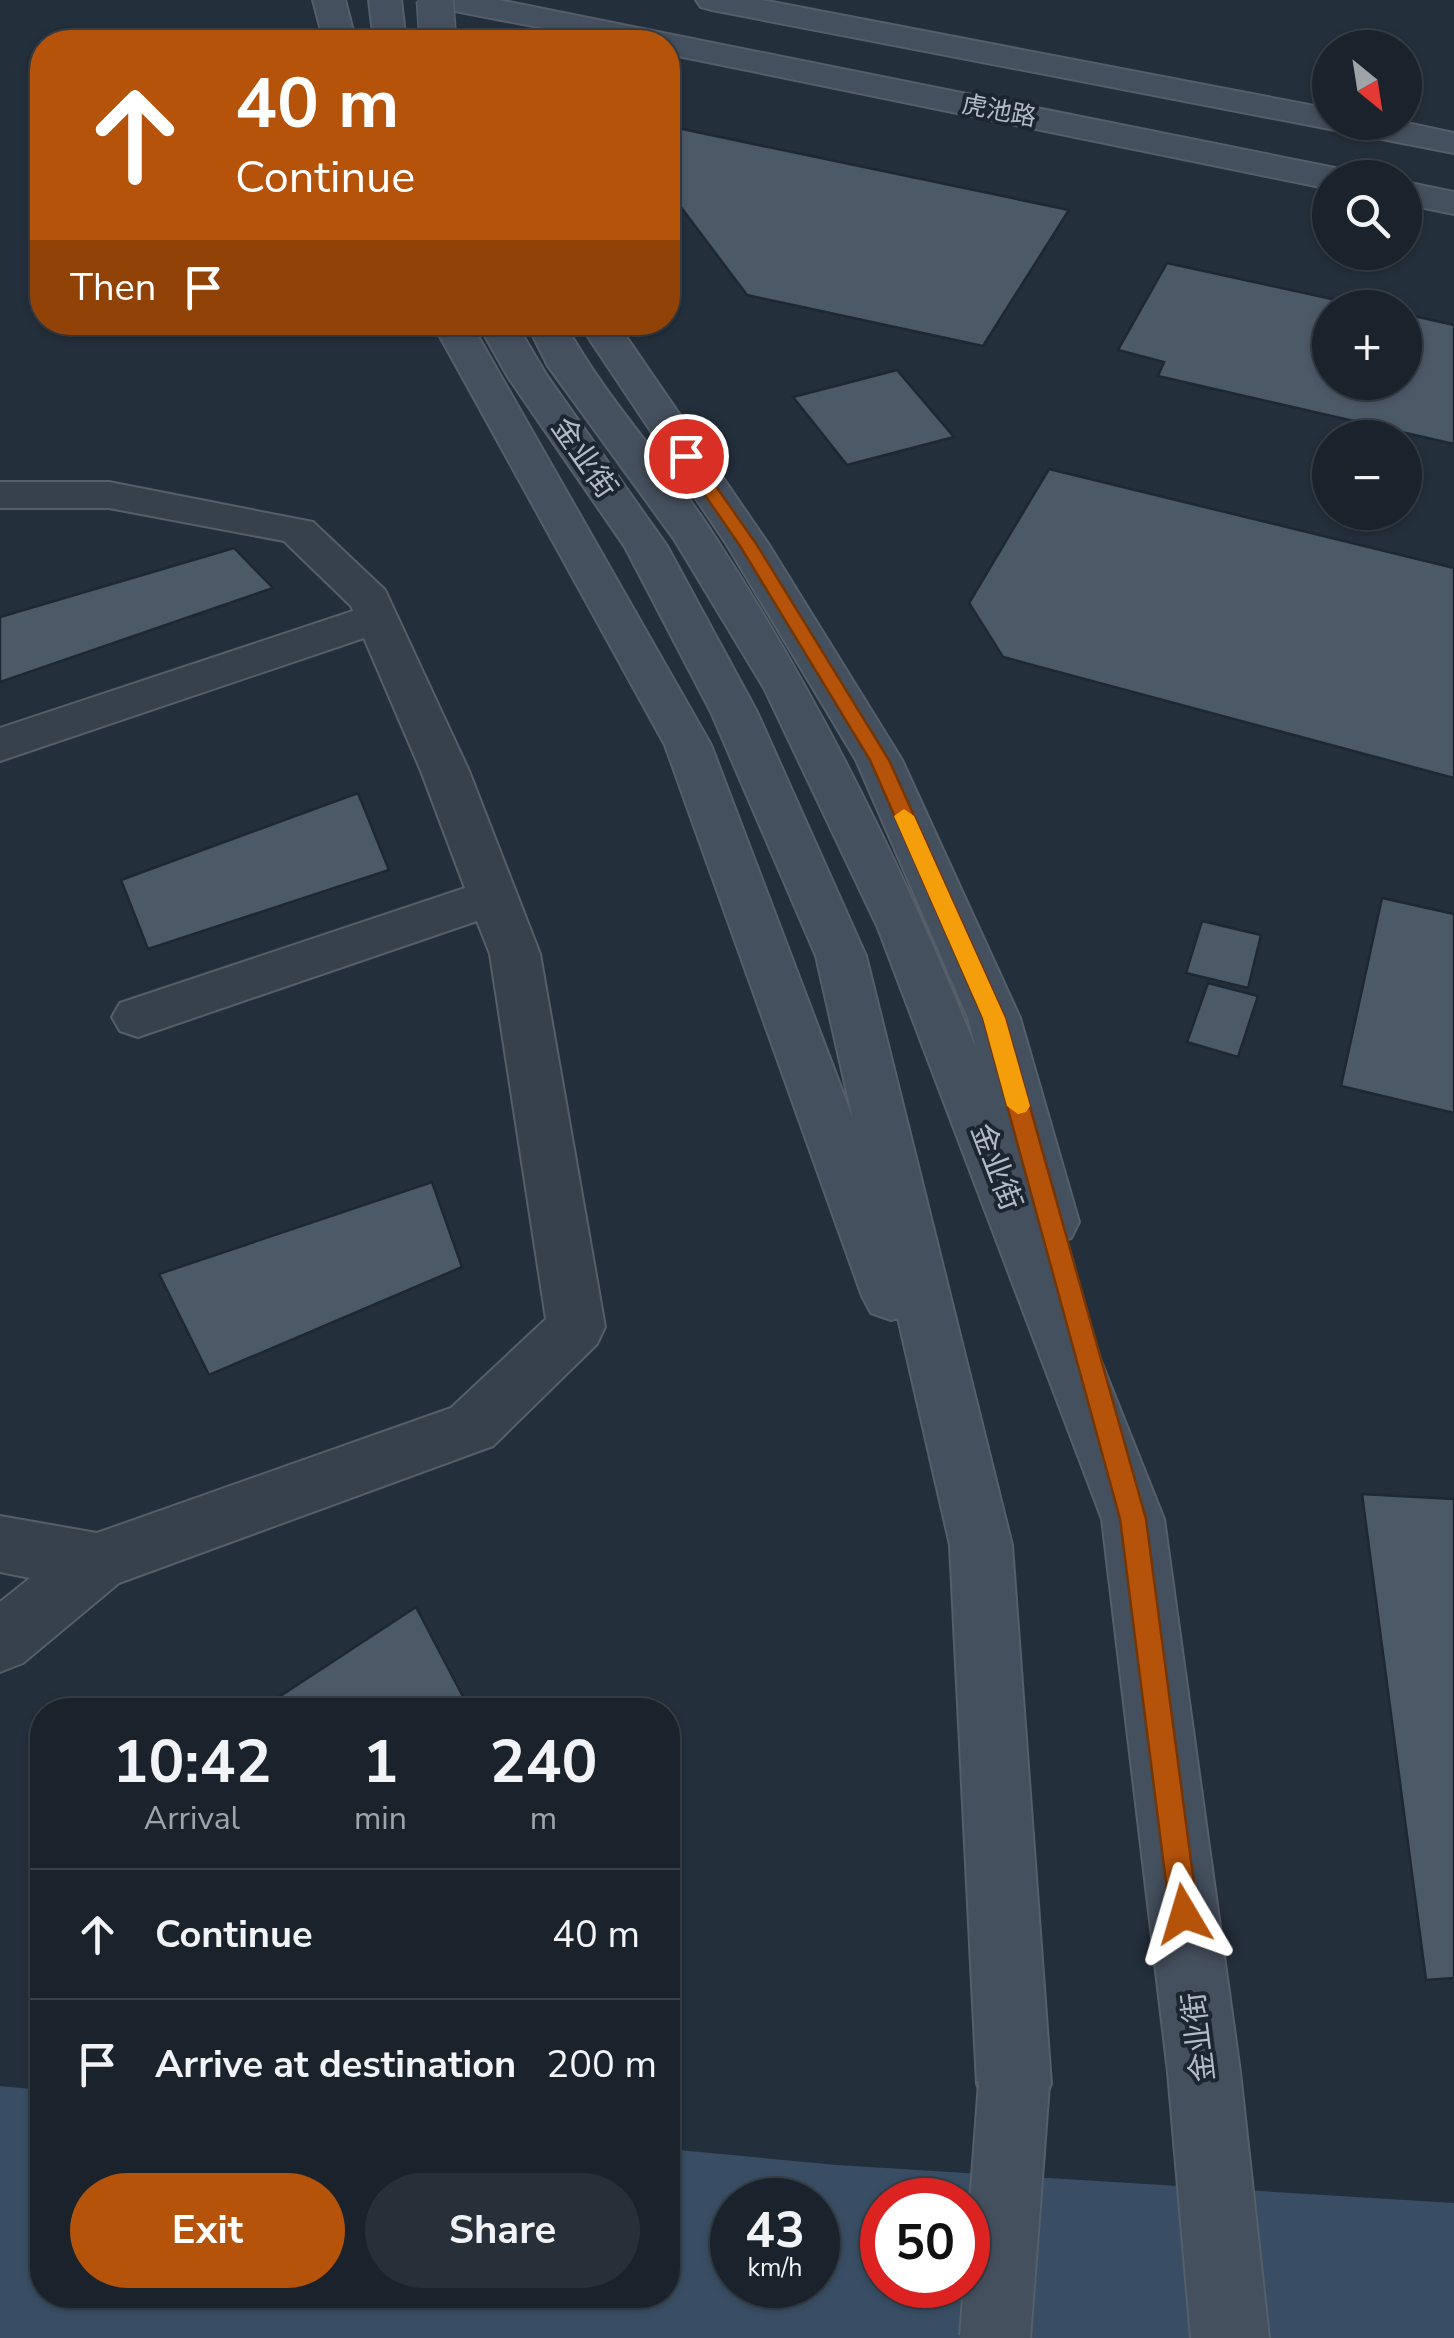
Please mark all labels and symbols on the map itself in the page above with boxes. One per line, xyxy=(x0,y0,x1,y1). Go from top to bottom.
north arrow xyxy=(1312,30,1422,140)
street label: 虎池路 xyxy=(959,87,1039,135)
street label: 金业街 xyxy=(541,409,627,507)
pin xyxy=(644,414,729,499)
street label: 金业街 xyxy=(961,1118,1031,1216)
position arrow xyxy=(1132,1862,1236,1966)
street label: 金业街 xyxy=(1173,1990,1225,2084)
speed limit sign: 50 xyxy=(860,2178,990,2308)

